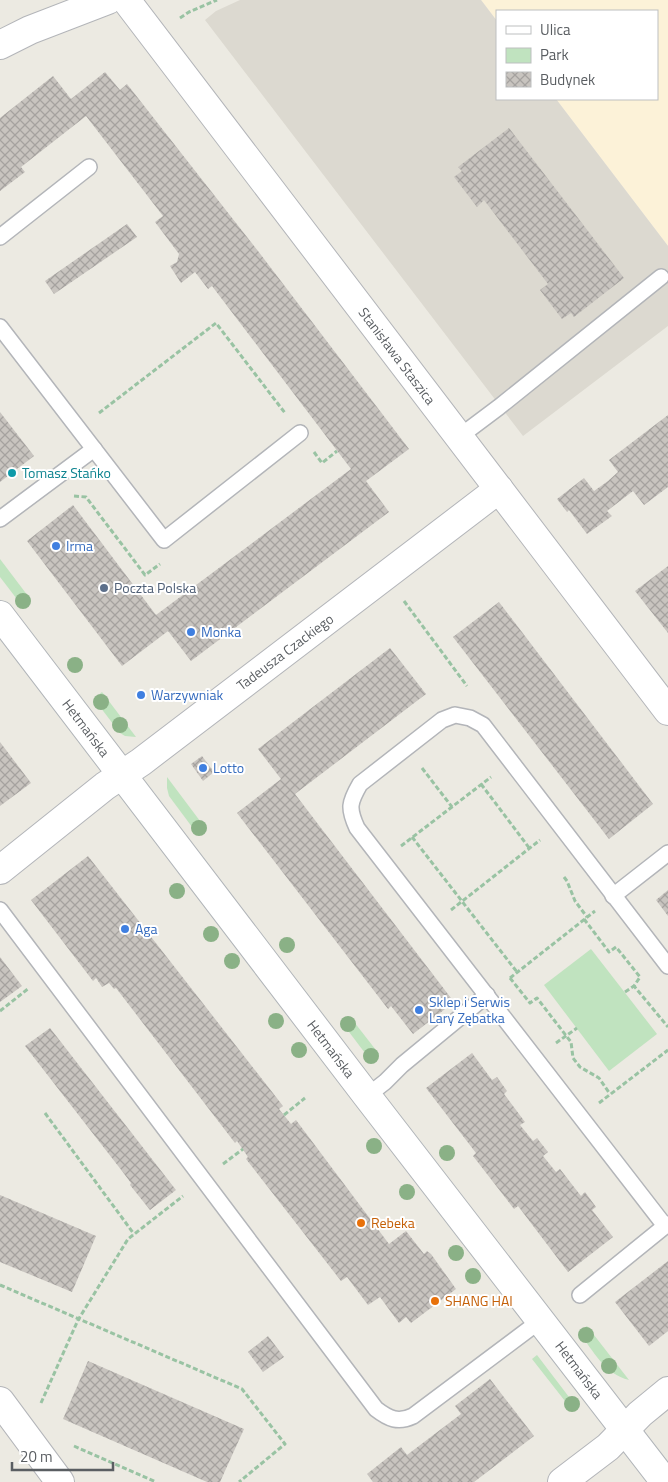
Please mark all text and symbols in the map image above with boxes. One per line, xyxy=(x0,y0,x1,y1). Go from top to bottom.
legend xyxy=(496,10,658,100)
text: Ulica xyxy=(540,18,571,41)
text: Park xyxy=(540,43,569,66)
text: Budynek xyxy=(540,68,595,91)
street label: Stanisława Staszica xyxy=(354,303,441,409)
place label: Tomasz Stańko xyxy=(22,462,111,483)
marker: Tomasz Stańko xyxy=(6,467,18,479)
place label: Irma xyxy=(66,535,93,556)
marker: Irma xyxy=(50,540,62,552)
place label: Poczta Polska xyxy=(114,577,196,598)
marker: Poczta Polska xyxy=(98,582,110,594)
street label: Tadeusza Czackiego xyxy=(232,608,338,695)
place label: Monka xyxy=(201,621,241,642)
marker: Monka xyxy=(185,626,197,638)
place label: Warzywniak xyxy=(151,684,223,705)
marker: Warzywniak xyxy=(135,689,147,701)
street label: Hetmańska xyxy=(58,694,115,761)
place label: Lotto xyxy=(213,757,244,778)
marker: Lotto xyxy=(197,762,209,774)
place label: Aga xyxy=(135,918,157,939)
marker: Aga xyxy=(119,923,131,935)
place label: Sklep i Serwis Lary Zębatka xyxy=(429,991,510,1028)
marker: Sklep i Serwis Lary Zębatka xyxy=(413,1004,425,1016)
street label: Hetmańska xyxy=(303,1015,360,1082)
place label: Rebeka xyxy=(371,1212,415,1233)
marker: Rebeka xyxy=(355,1217,367,1229)
place label: SHANG HAI xyxy=(445,1290,513,1311)
marker: SHANG HAI xyxy=(429,1295,441,1307)
street label: Hetmańska xyxy=(551,1336,608,1403)
scale bar xyxy=(12,1440,114,1472)
text: 20 m xyxy=(20,1445,53,1468)

